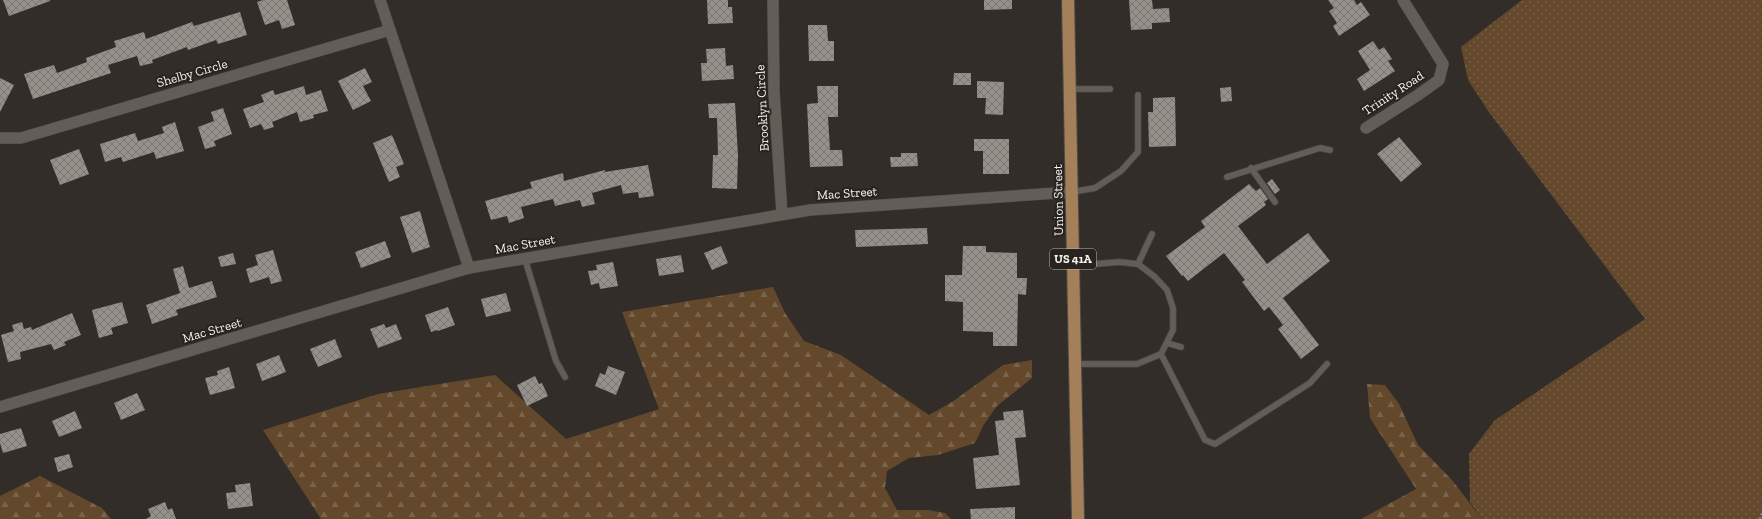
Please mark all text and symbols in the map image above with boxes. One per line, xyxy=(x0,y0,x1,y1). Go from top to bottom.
street label: Shelby Circle xyxy=(155,56,229,90)
street label: Brooklyn Circle xyxy=(752,64,772,152)
street label: Trinity Road xyxy=(1360,68,1426,118)
street label: Union Street xyxy=(1050,164,1066,236)
street label: Mac Street xyxy=(816,183,878,203)
street label: Mac Street xyxy=(494,231,556,257)
road number: US 41A xyxy=(1050,249,1096,269)
street label: Mac Street xyxy=(181,314,243,346)

